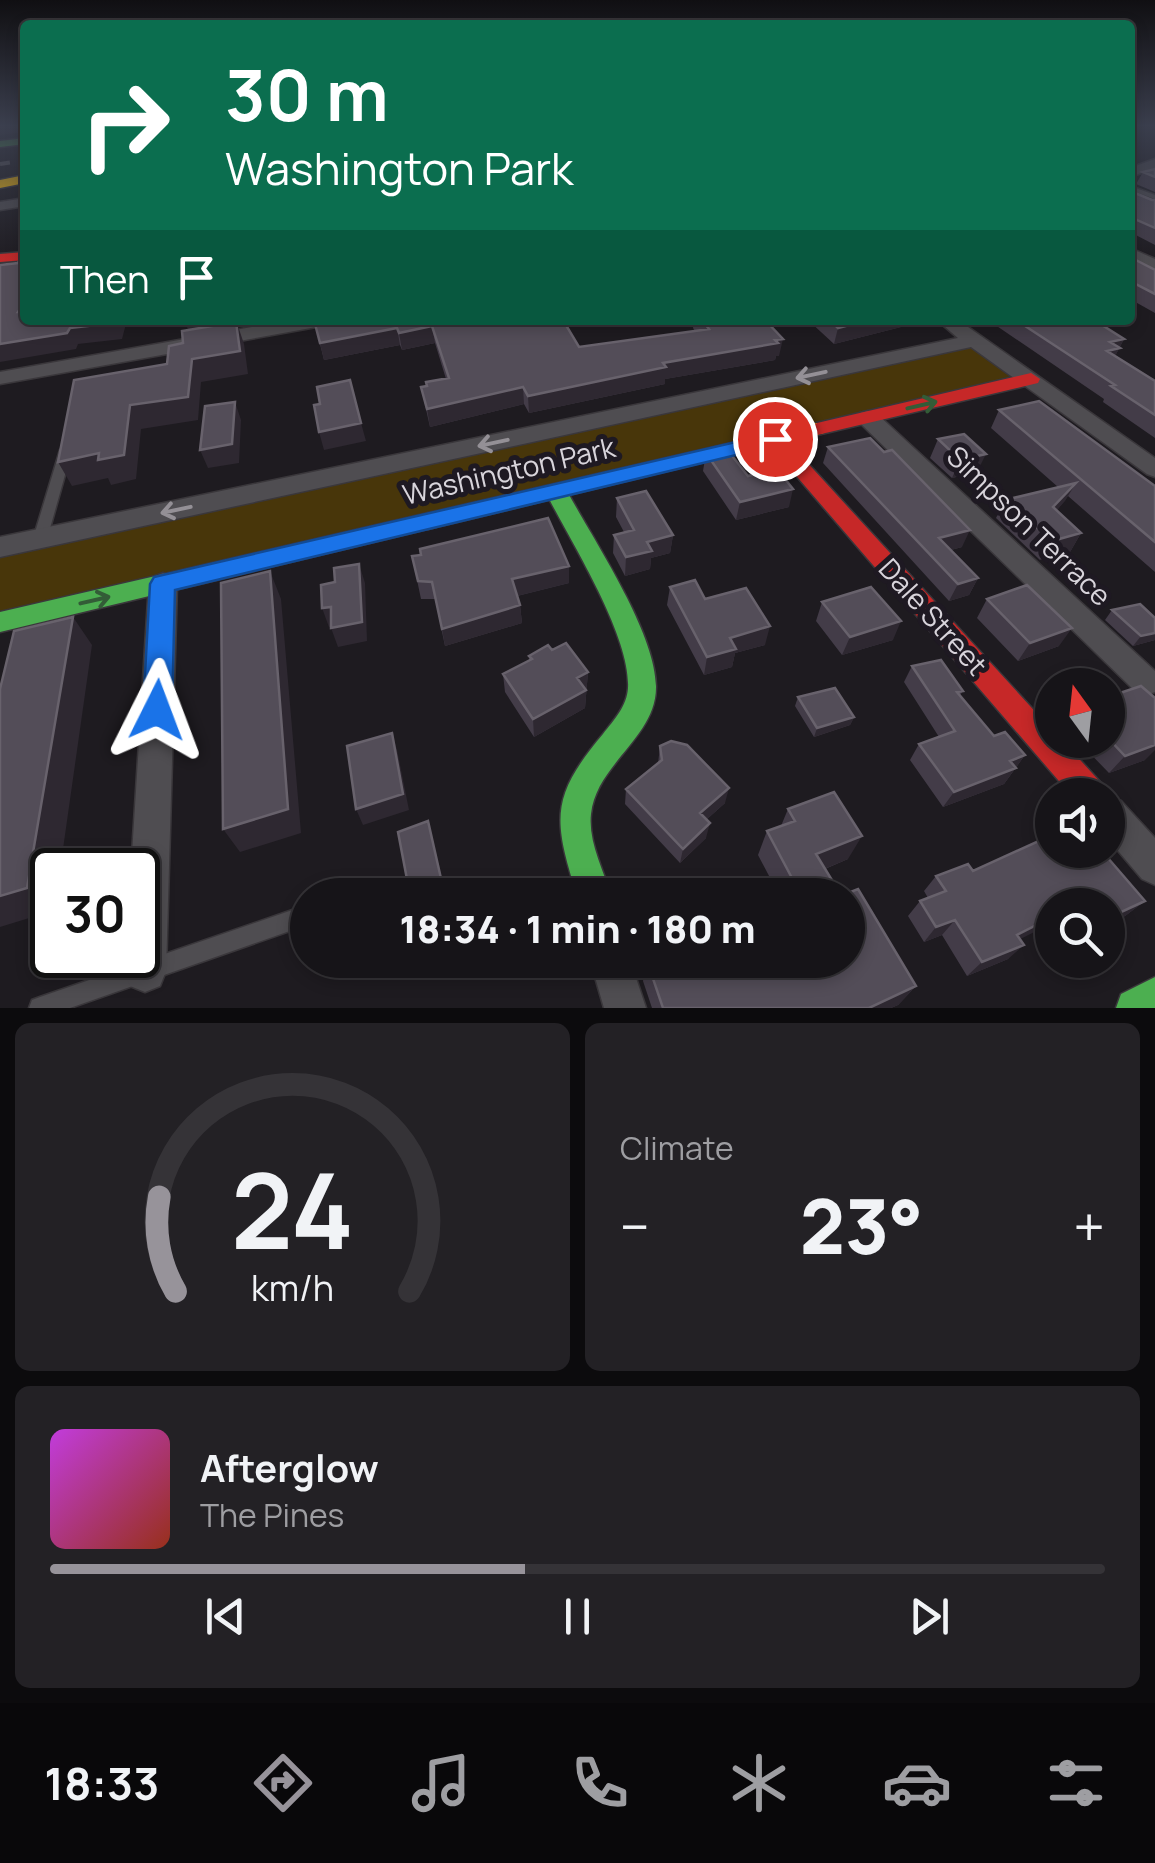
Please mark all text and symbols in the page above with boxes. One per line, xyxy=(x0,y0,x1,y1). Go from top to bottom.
text: 30 m xyxy=(225,46,389,142)
icon: right xyxy=(60,60,190,190)
text: Washington Park xyxy=(225,137,573,199)
icon: arrive xyxy=(169,250,224,305)
text: Then xyxy=(60,252,149,304)
one-way arrow xyxy=(796,367,828,385)
one-way arrow xyxy=(905,395,937,413)
pin xyxy=(733,397,818,482)
icon: arrive xyxy=(748,412,803,467)
street label: Washington Park xyxy=(399,427,620,513)
one-way arrow xyxy=(478,434,510,453)
street label: Simpson Terrace xyxy=(939,437,1120,614)
one-way arrow xyxy=(160,502,192,520)
street label: Dale Street xyxy=(871,550,996,683)
one-way arrow xyxy=(78,590,110,608)
position arrow xyxy=(105,658,209,762)
north arrow xyxy=(1035,668,1125,758)
map controls xyxy=(1035,668,1125,978)
button: sound xyxy=(1035,778,1125,868)
speed limit sign: 30 xyxy=(30,848,160,978)
button: search xyxy=(1035,888,1125,978)
text: 18:34 · 1 min · 180 m xyxy=(399,902,756,954)
text: Climate xyxy=(620,1126,734,1170)
text: 24 xyxy=(231,1138,354,1280)
text: 23° xyxy=(800,1174,923,1277)
text: − xyxy=(620,1188,650,1264)
text: + xyxy=(1073,1188,1105,1264)
text: km/h xyxy=(251,1263,334,1312)
text: Afterglow xyxy=(200,1441,379,1493)
text: The Pines xyxy=(200,1493,344,1537)
icon: previous xyxy=(198,1589,253,1644)
icon: pause xyxy=(550,1589,605,1644)
icon: next xyxy=(902,1589,957,1644)
icon: directions xyxy=(248,1748,318,1818)
icon: music xyxy=(406,1748,476,1818)
icon: phone xyxy=(565,1748,635,1818)
icon: climate xyxy=(724,1748,794,1818)
icon: car xyxy=(882,1748,952,1818)
icon: filters xyxy=(1041,1748,1111,1818)
text: 18:33 xyxy=(44,1752,159,1814)

